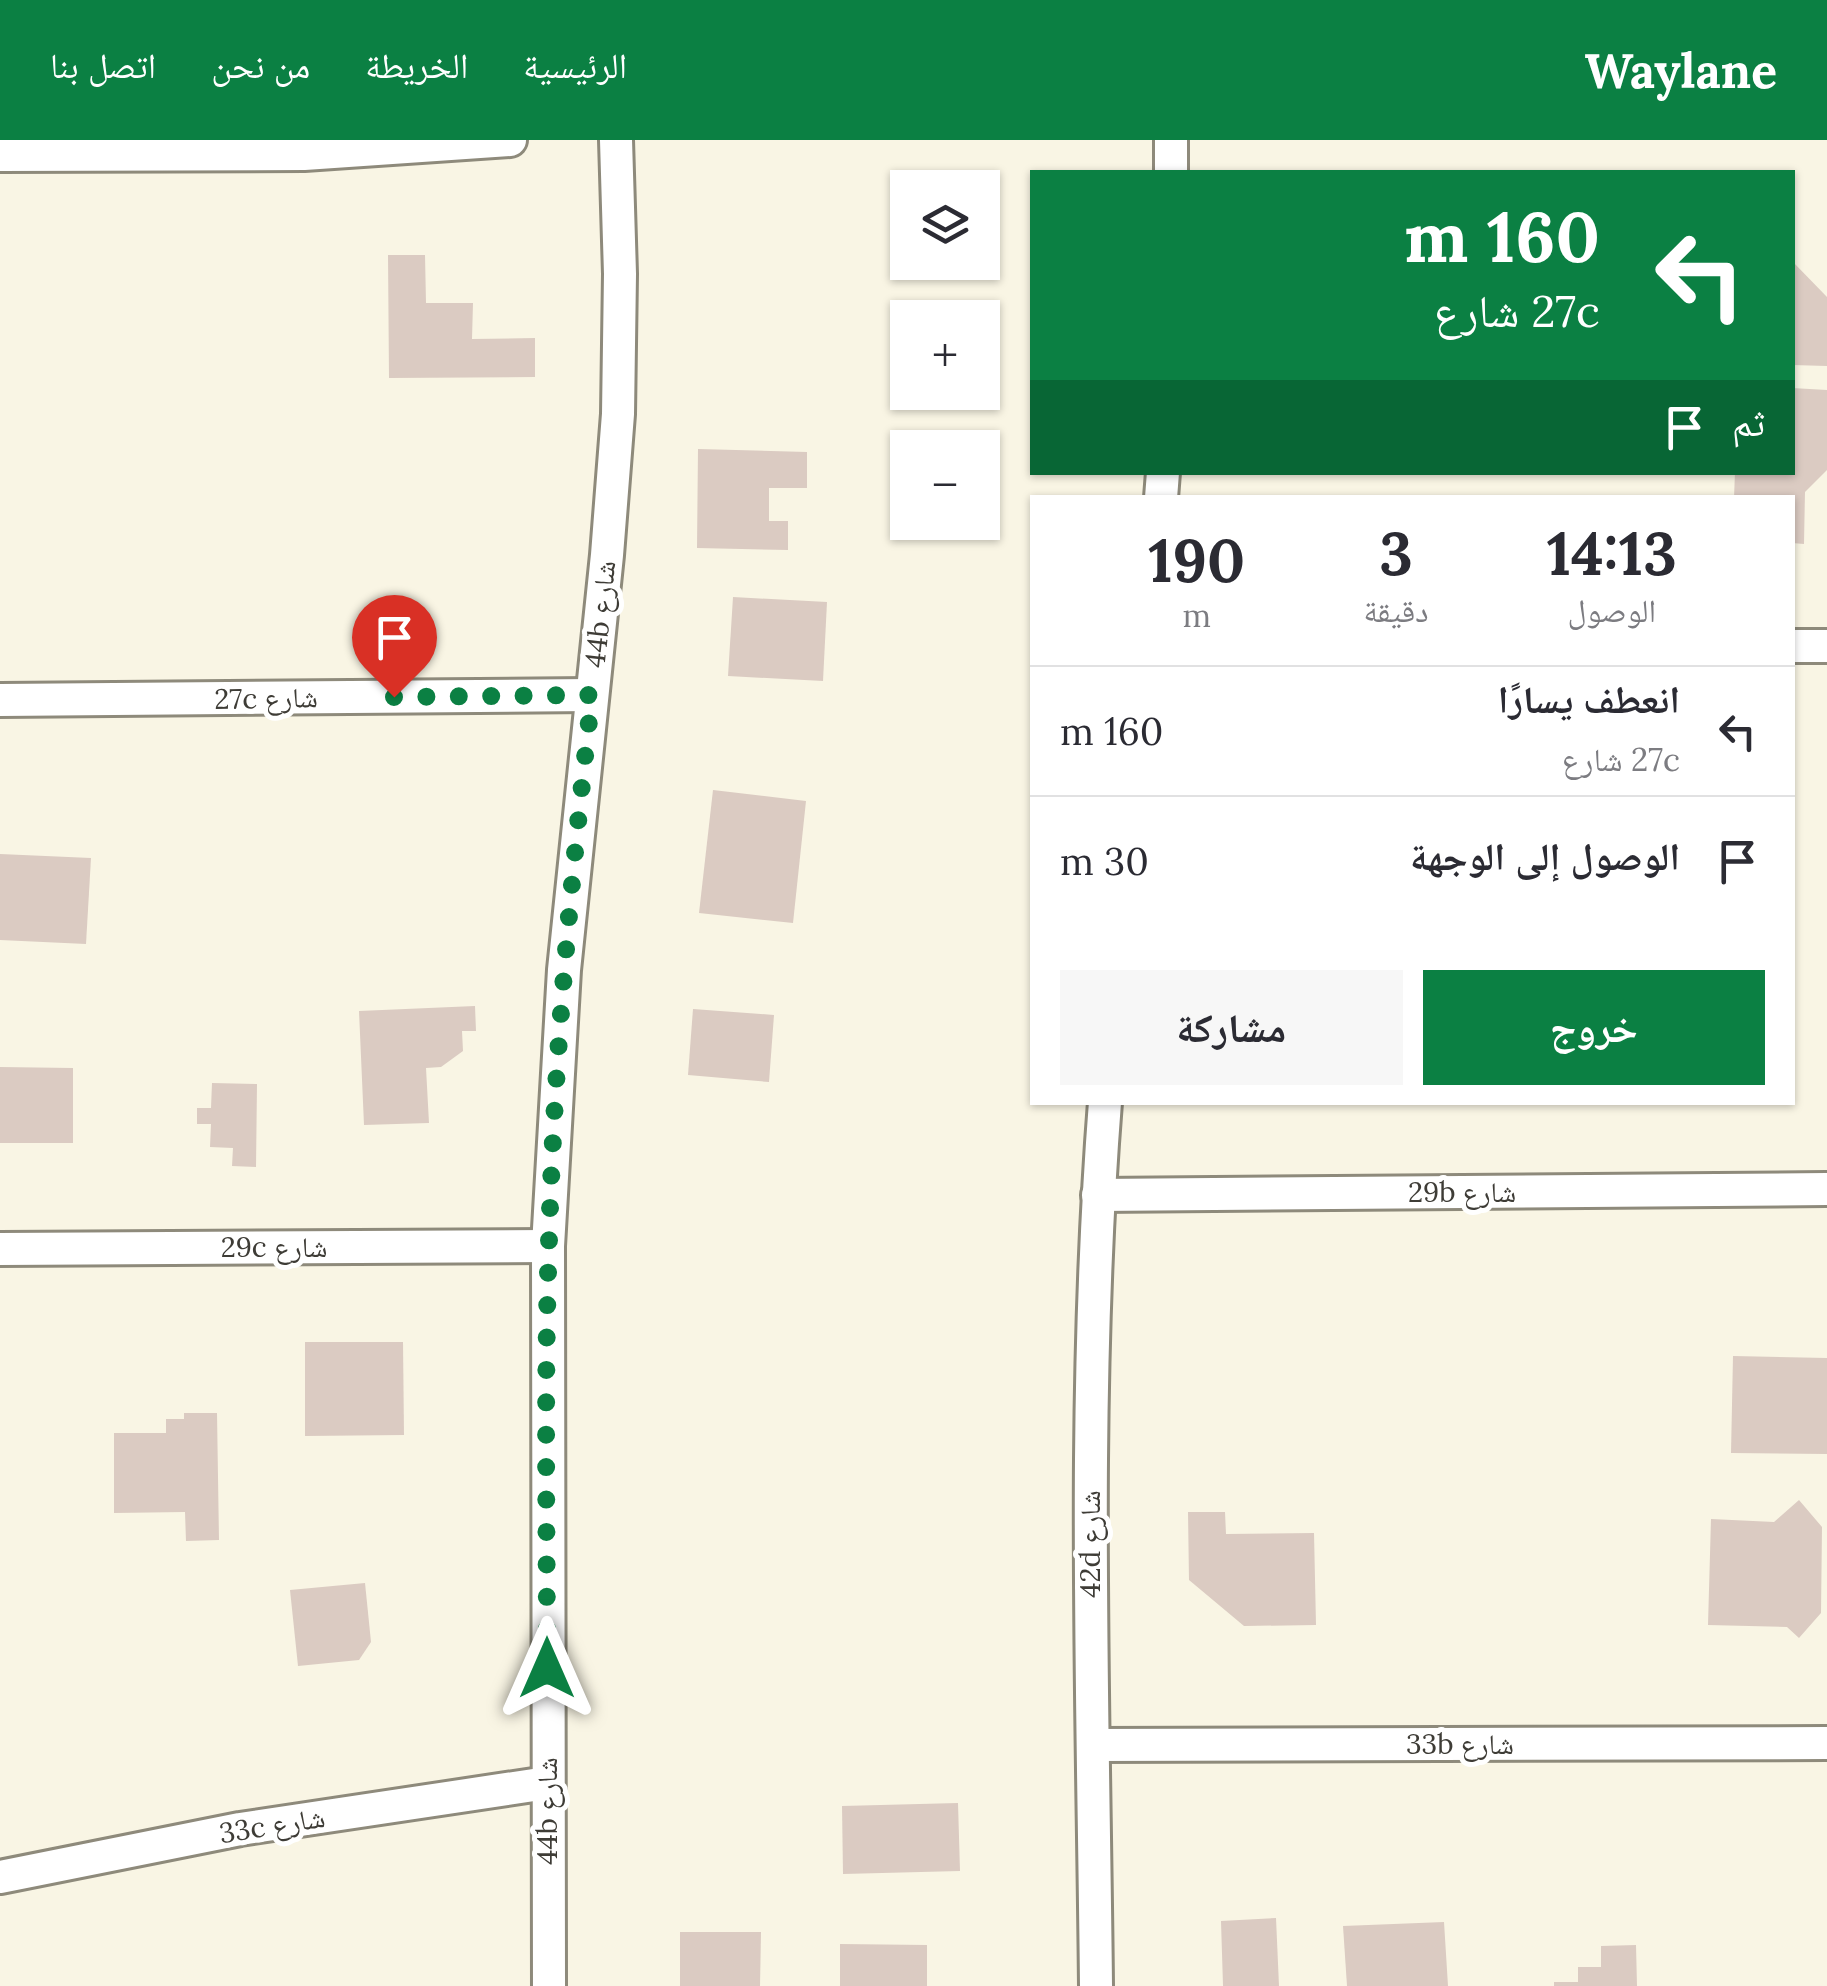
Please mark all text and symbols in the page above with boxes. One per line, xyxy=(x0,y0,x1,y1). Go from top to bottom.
text: Waylane xyxy=(1584,40,1777,101)
text: اتصل بنا xyxy=(50,43,156,88)
text: من نحن xyxy=(211,43,310,88)
text: الخريطة xyxy=(365,43,468,88)
text: الرئيسية xyxy=(523,43,627,88)
map controls xyxy=(890,170,1000,540)
button: layers xyxy=(890,170,1000,280)
text: 160 m xyxy=(1404,192,1600,281)
icon: left xyxy=(1635,210,1765,340)
text: 27c شارع xyxy=(1434,282,1600,339)
button: + xyxy=(890,300,1000,410)
text: ثم xyxy=(1732,398,1765,446)
icon: arrive xyxy=(1657,400,1712,455)
button: − xyxy=(890,430,1000,540)
text: 3 xyxy=(1379,515,1413,591)
text: 14:13 xyxy=(1547,515,1677,591)
text: 190 xyxy=(1148,522,1245,598)
street label: 44b شارع xyxy=(576,559,624,669)
text: دقيقة xyxy=(1363,590,1429,631)
text: الوصول xyxy=(1567,590,1656,631)
pin xyxy=(352,595,437,698)
text: m xyxy=(1182,595,1211,636)
icon: arrive xyxy=(367,610,422,665)
text: انعطف يسارًا xyxy=(1498,675,1680,723)
street label: 27c شارع xyxy=(214,679,318,717)
icon: left xyxy=(1710,704,1765,759)
text: 160 m xyxy=(1060,707,1163,755)
text: 27c شارع xyxy=(1562,739,1680,780)
text: الوصول إلى الوجهة xyxy=(1410,832,1680,880)
icon: arrive xyxy=(1710,834,1765,889)
text: 30 m xyxy=(1060,837,1149,885)
button: مشاركة xyxy=(1060,970,1403,1085)
button: خروج xyxy=(1423,970,1765,1085)
street label: 29b شارع xyxy=(1408,1174,1516,1210)
street label: 29c شارع xyxy=(221,1229,327,1265)
street label: 42d شارع xyxy=(1072,1490,1108,1598)
position arrow xyxy=(495,1616,599,1720)
street label: 33b شارع xyxy=(1406,1726,1514,1762)
street label: 44b شارع xyxy=(529,1757,565,1865)
street label: 33c شارع xyxy=(216,1799,328,1851)

